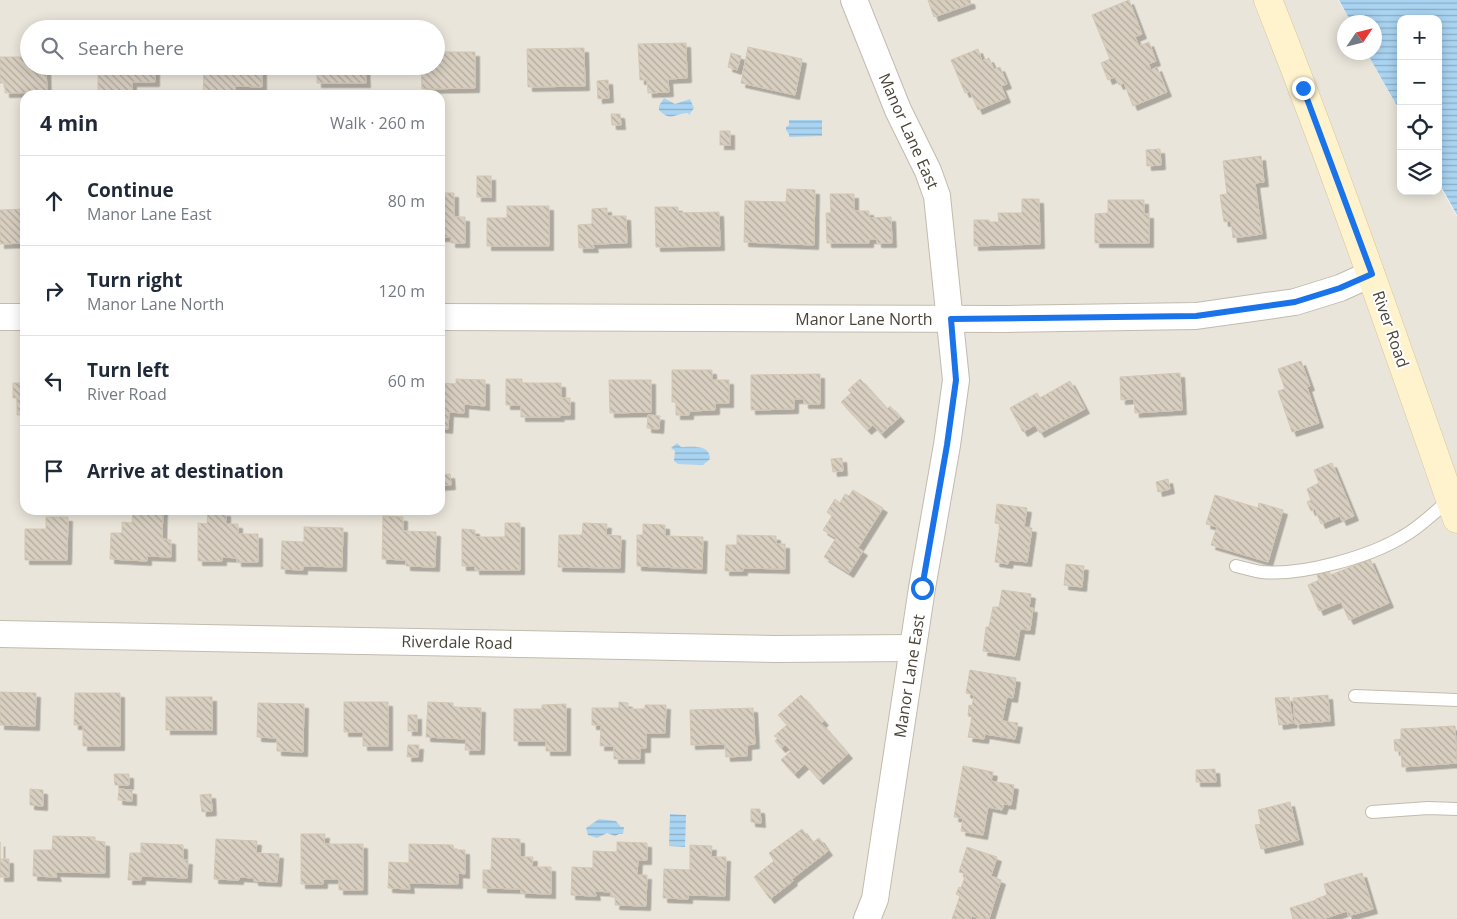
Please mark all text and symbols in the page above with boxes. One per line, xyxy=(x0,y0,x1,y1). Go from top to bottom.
north arrow xyxy=(1337,15,1382,60)
map controls xyxy=(1397,15,1442,195)
button: + xyxy=(1397,15,1442,60)
search box xyxy=(20,20,445,75)
icon: search xyxy=(38,34,66,62)
text: Search here xyxy=(78,35,184,61)
button: − xyxy=(1397,60,1442,105)
street label: Manor Lane East xyxy=(874,70,945,193)
route end xyxy=(1292,77,1315,100)
button: locate xyxy=(1397,105,1442,150)
text: 4 min xyxy=(40,109,98,137)
text: Walk · 260 m xyxy=(330,112,425,134)
button: layers xyxy=(1397,150,1442,195)
text: Continue xyxy=(87,177,174,203)
icon: ahead xyxy=(40,187,68,215)
text: 80 m xyxy=(388,190,425,212)
text: Manor Lane East xyxy=(87,203,212,225)
text: Turn right xyxy=(87,267,182,293)
icon: right xyxy=(40,277,68,305)
text: 120 m xyxy=(379,280,425,302)
street label: River Road xyxy=(1368,288,1414,370)
text: Manor Lane North xyxy=(87,293,224,315)
street label: Manor Lane North xyxy=(795,308,933,330)
text: Turn left xyxy=(87,357,169,383)
icon: left xyxy=(40,367,68,395)
text: 60 m xyxy=(388,370,425,392)
text: River Road xyxy=(87,383,167,405)
icon: arrive xyxy=(40,457,68,485)
text: Arrive at destination xyxy=(87,458,284,484)
route start xyxy=(911,577,934,600)
street label: Manor Lane East xyxy=(888,612,930,739)
street label: Riverdale Road xyxy=(401,630,513,654)

